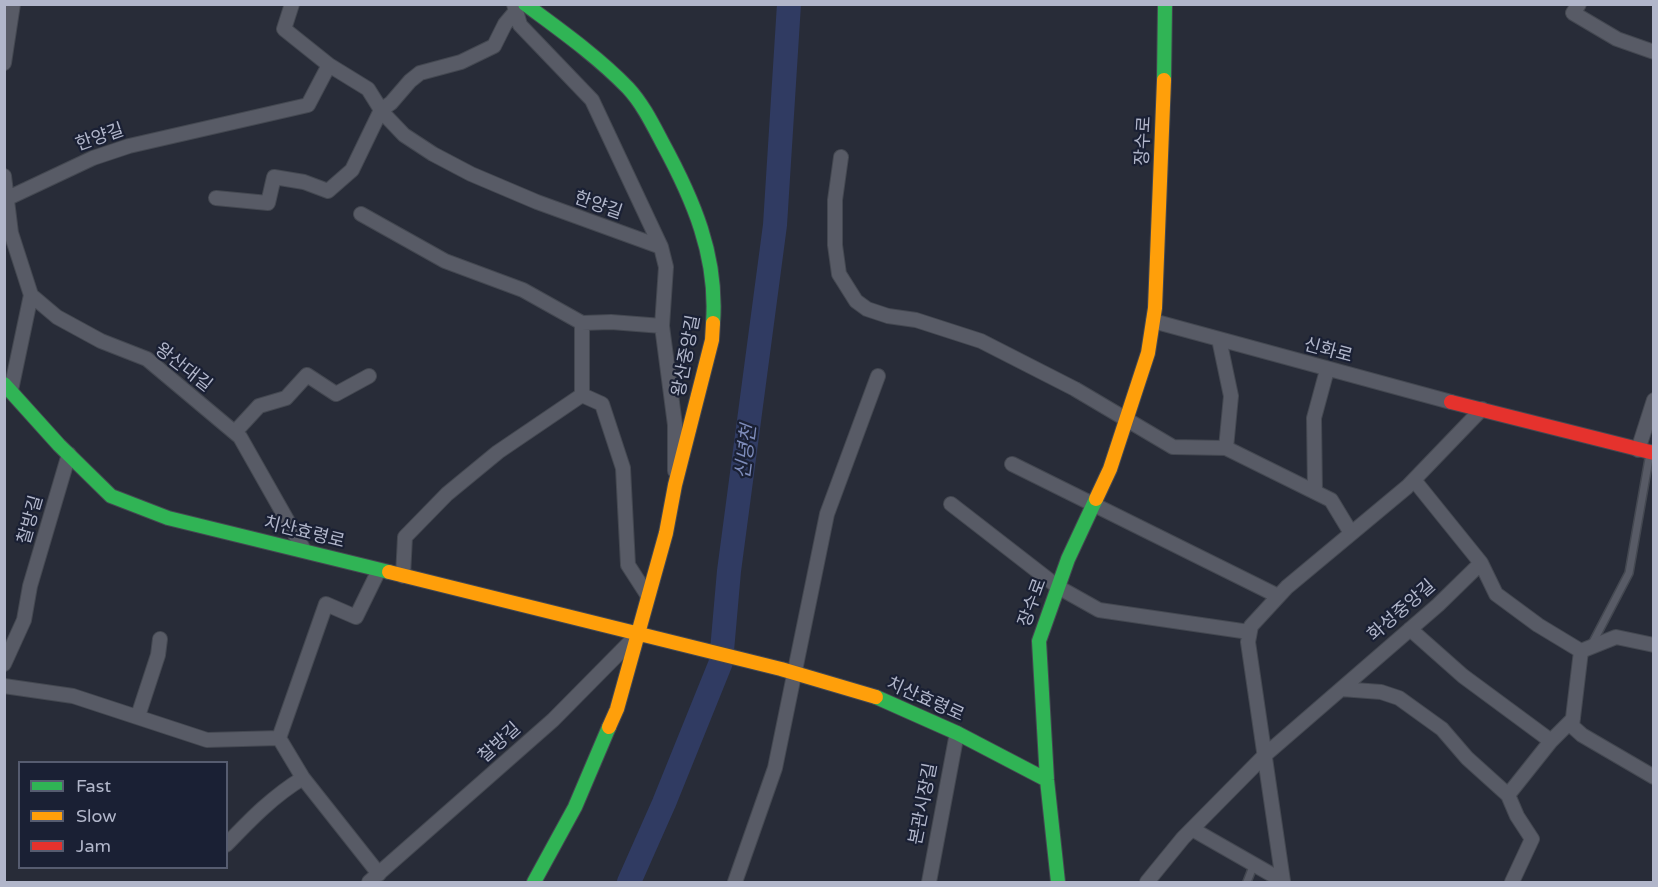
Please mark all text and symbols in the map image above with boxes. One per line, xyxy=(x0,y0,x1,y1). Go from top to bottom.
street label: 장수로 xyxy=(1132,116,1156,166)
street label: 한양길 xyxy=(73,120,127,156)
street label: 한양길 xyxy=(571,188,625,224)
street label: 왕산중앙길 xyxy=(668,313,706,399)
street label: 신화로 xyxy=(1301,334,1355,368)
street label: 왕산대길 xyxy=(150,339,216,397)
water label: 신녕천 xyxy=(732,423,762,481)
street label: 찰방길 xyxy=(14,493,48,547)
street label: 치산효령로 xyxy=(261,513,347,553)
street label: 장수로 xyxy=(1014,576,1052,630)
street label: 화성중앙길 xyxy=(1364,576,1440,646)
street label: 치산효령로 xyxy=(883,673,967,727)
street label: 찰방길 xyxy=(474,718,526,768)
legend xyxy=(18,761,228,869)
street label: 본관시장길 xyxy=(905,761,943,847)
text: Fast xyxy=(76,775,111,797)
text: Slow xyxy=(76,805,117,827)
text: Jam xyxy=(76,835,111,857)

